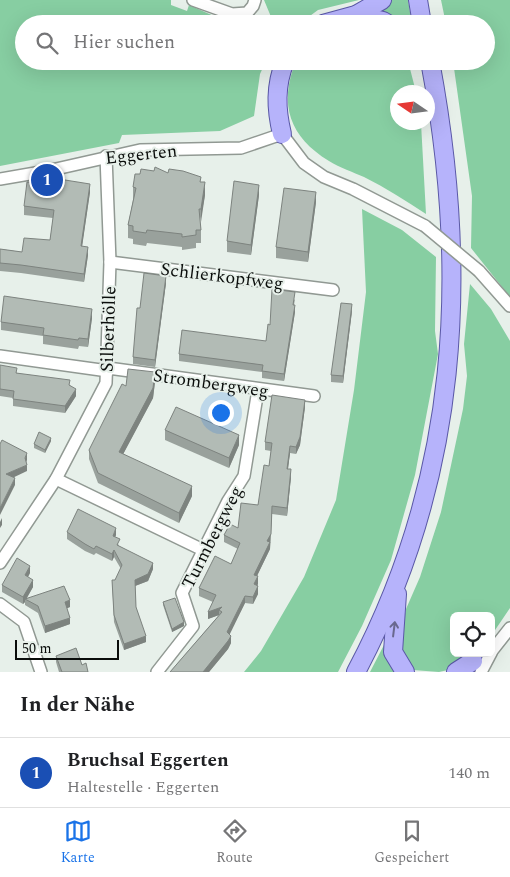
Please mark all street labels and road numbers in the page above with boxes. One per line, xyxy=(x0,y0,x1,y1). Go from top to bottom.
street label: Eggerten xyxy=(104,137,178,172)
street label: Schlierkopfweg xyxy=(159,256,285,297)
street label: Silberhölle xyxy=(94,286,123,372)
street label: Strombergweg xyxy=(151,362,270,405)
street label: Turmbergweg xyxy=(175,481,250,593)

